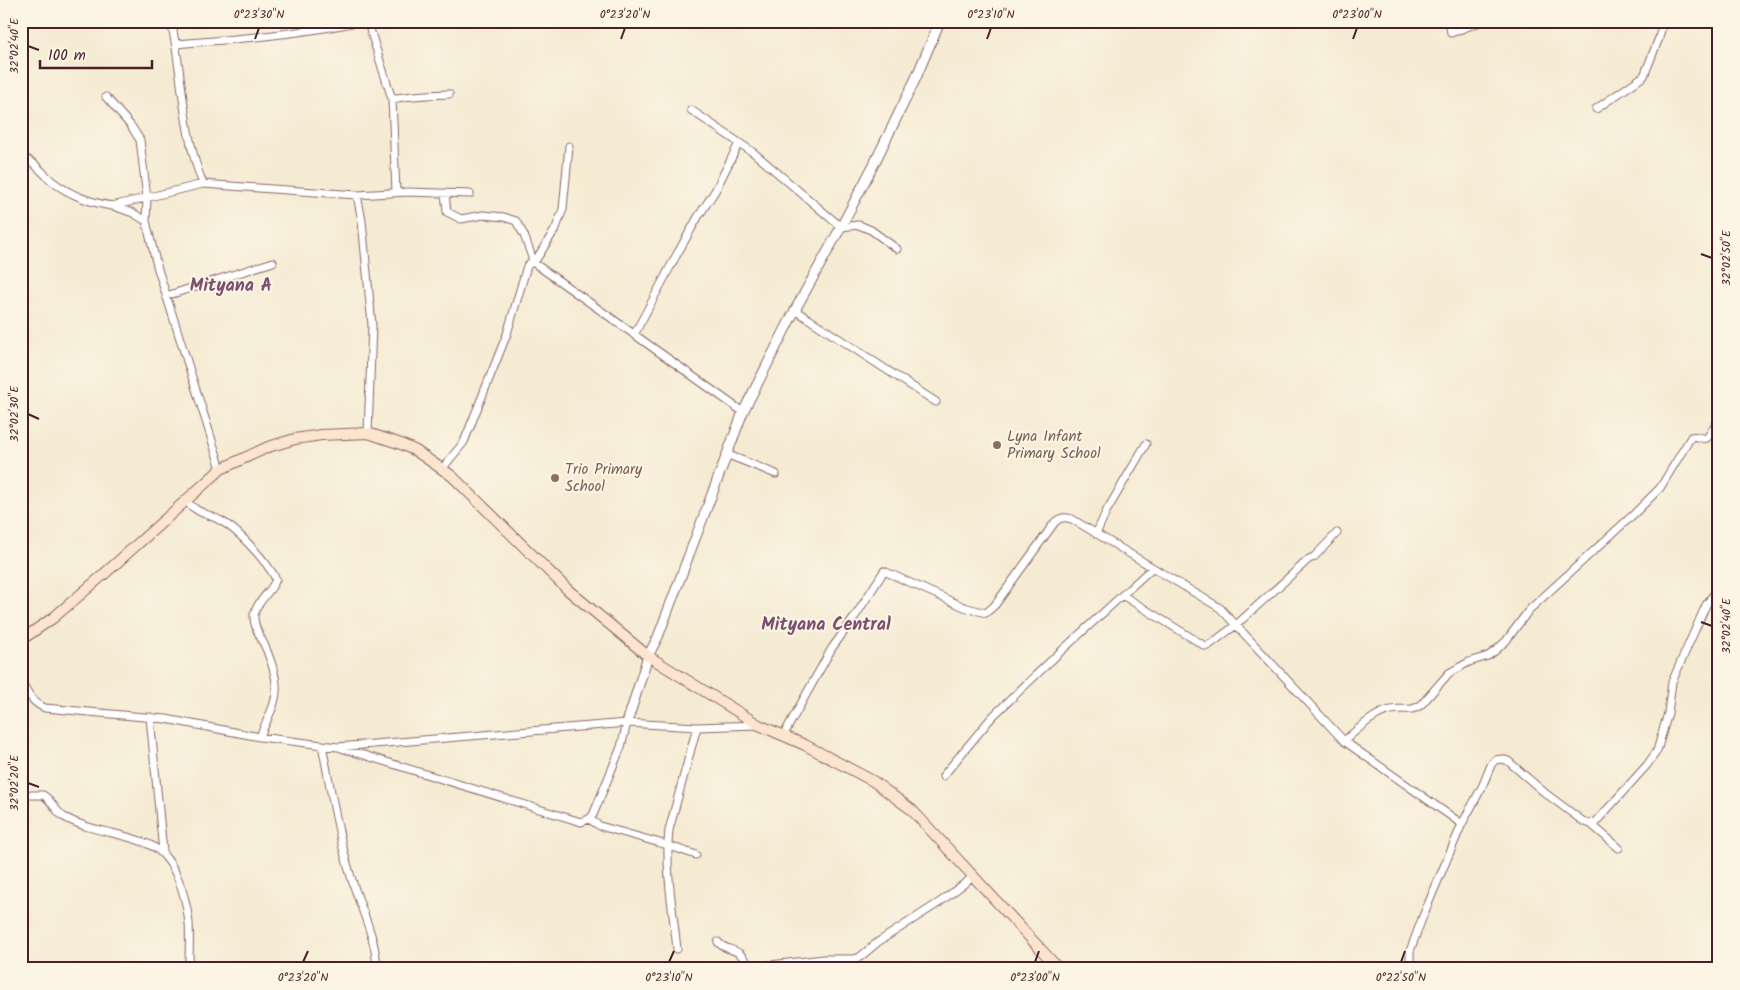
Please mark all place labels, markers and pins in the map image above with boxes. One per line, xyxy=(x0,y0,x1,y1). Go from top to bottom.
place label: Lyna Infant Primary School xyxy=(1007,425,1101,466)
marker: Lyna Infant Primary School xyxy=(991,439,1003,451)
place label: Trio Primary School xyxy=(565,458,643,499)
marker: Trio Primary School xyxy=(549,472,561,484)

